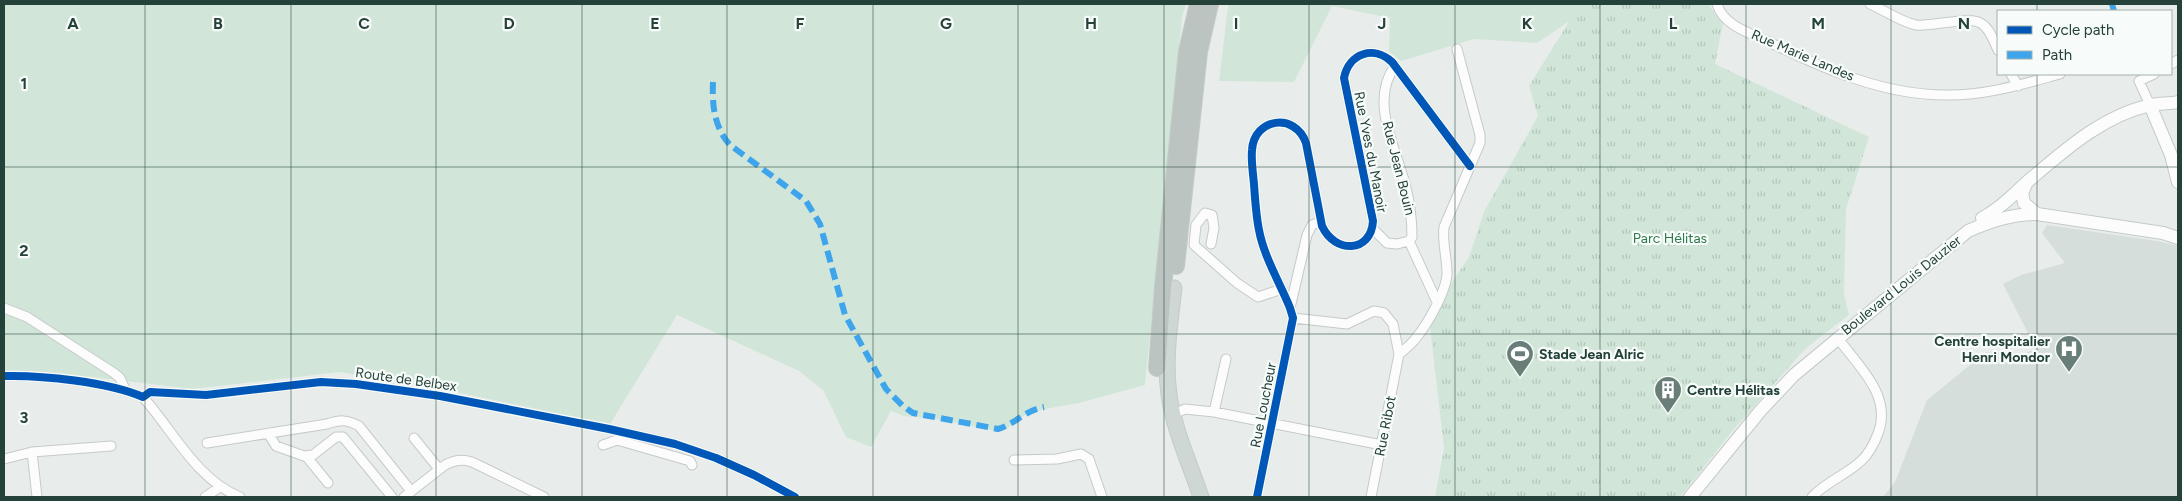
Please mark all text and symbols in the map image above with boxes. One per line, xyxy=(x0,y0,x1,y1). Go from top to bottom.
legend xyxy=(1997,10,2172,75)
text: A xyxy=(67,14,79,33)
text: B xyxy=(213,14,223,33)
text: C xyxy=(358,14,370,33)
text: D xyxy=(503,14,515,33)
text: E xyxy=(650,14,660,33)
text: F xyxy=(796,14,805,33)
text: G xyxy=(940,14,952,33)
text: H xyxy=(1085,14,1097,33)
text: I xyxy=(1234,14,1238,33)
text: J xyxy=(1378,14,1386,33)
text: K xyxy=(1522,14,1533,33)
text: L xyxy=(1669,14,1678,33)
text: M xyxy=(1811,14,1825,33)
text: N xyxy=(1958,14,1970,33)
text: Cycle path xyxy=(2042,21,2114,39)
street label: Rue Marie Landes xyxy=(1749,26,1857,85)
text: Path xyxy=(2042,46,2072,64)
text: 1 xyxy=(21,74,27,93)
street label: Rue Yves du Manoir xyxy=(1350,90,1391,214)
street label: Rue Jean Bouin xyxy=(1379,119,1418,217)
park label: Parc Hélitas xyxy=(1633,230,1707,247)
street label: Boulevard Louis Dauzier xyxy=(1838,232,1965,339)
text: 2 xyxy=(19,241,29,260)
place label: Centre hospitalier Henri Mondor xyxy=(1934,333,2051,366)
hospital icon: Centre hospitalier Henri Mondor xyxy=(2054,334,2084,373)
sports icon: Stade Jean Alric xyxy=(1505,339,1535,378)
place label: Stade Jean Alric xyxy=(1539,346,1645,363)
street label: Rue Loucheur xyxy=(1247,361,1280,449)
street label: Route de Belbex xyxy=(354,364,458,395)
building icon: Centre Hélitas xyxy=(1653,375,1683,414)
place label: Centre Hélitas xyxy=(1687,382,1780,399)
street label: Rue Ribot xyxy=(1371,394,1400,458)
text: 3 xyxy=(20,408,29,427)

